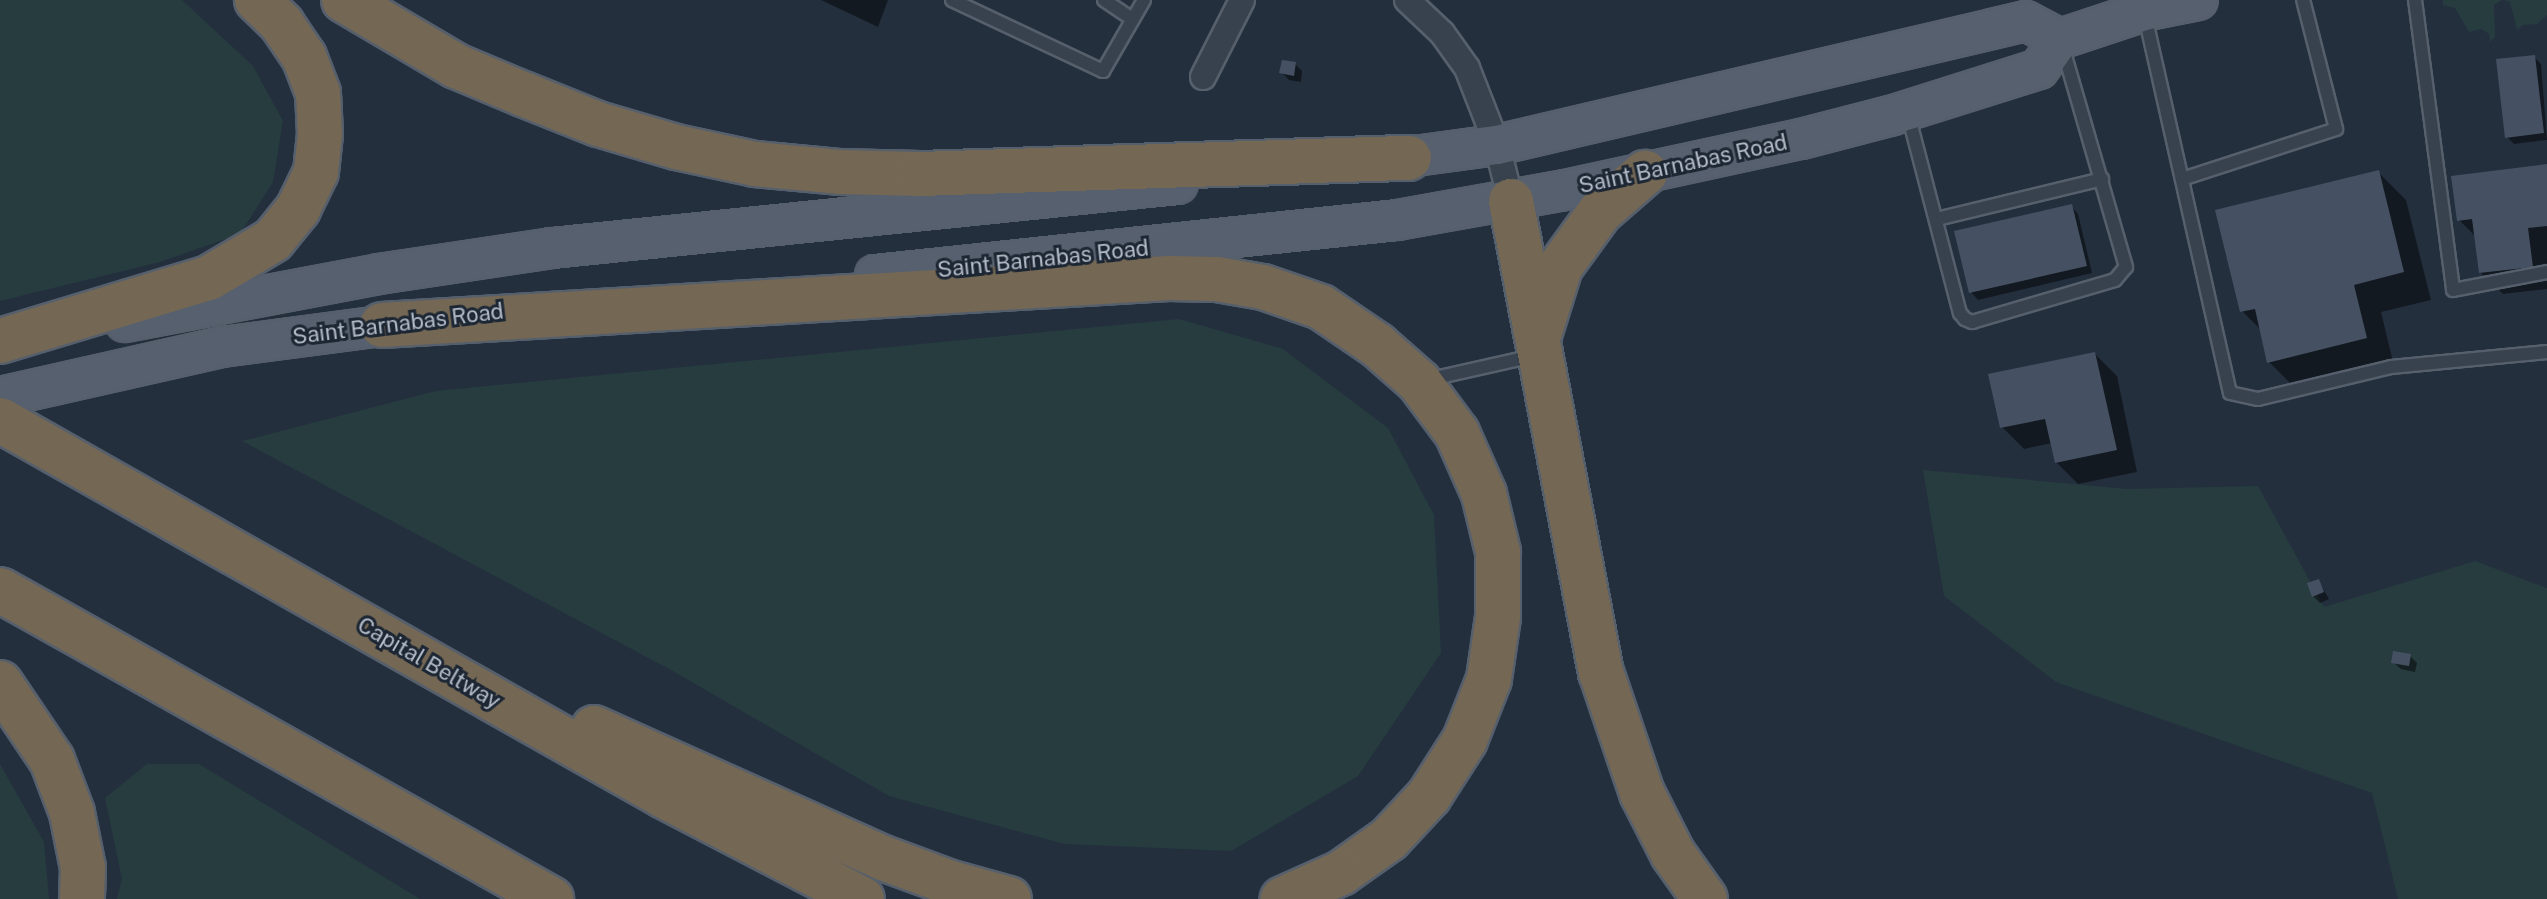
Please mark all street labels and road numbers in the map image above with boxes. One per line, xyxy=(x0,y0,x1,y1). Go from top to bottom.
street label: Saint Barnabas Road xyxy=(1576,129,1790,199)
street label: Saint Barnabas Road xyxy=(936,235,1150,283)
street label: Saint Barnabas Road xyxy=(291,298,505,350)
street label: Capital Beltway xyxy=(353,611,505,715)

